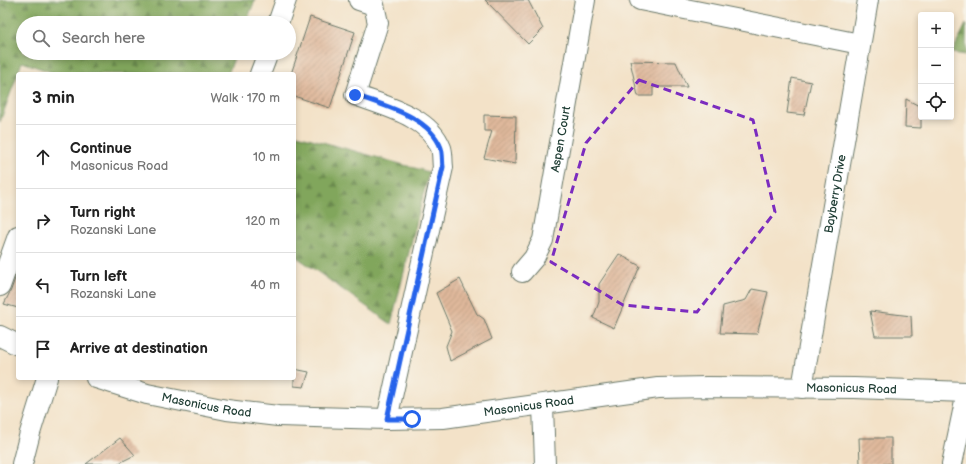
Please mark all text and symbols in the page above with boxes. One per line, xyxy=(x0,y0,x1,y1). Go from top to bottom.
map controls xyxy=(918,12,954,120)
button: + xyxy=(918,12,954,48)
search box xyxy=(16,16,296,60)
icon: search xyxy=(30,27,52,49)
text: Search here xyxy=(62,29,145,48)
button: − xyxy=(918,48,954,84)
button: locate xyxy=(918,84,954,120)
route end xyxy=(346,86,364,104)
text: 3 min xyxy=(32,88,75,108)
text: Walk · 170 m xyxy=(210,90,280,106)
street label: Aspen Court xyxy=(547,104,574,173)
text: Continue xyxy=(70,139,132,158)
icon: ahead xyxy=(32,146,54,168)
text: 10 m xyxy=(253,149,280,165)
street label: Bayberry Drive xyxy=(821,153,849,234)
text: Masonicus Road xyxy=(70,158,168,174)
text: Turn right xyxy=(70,203,135,222)
icon: right xyxy=(32,210,54,232)
text: 120 m xyxy=(245,213,280,229)
text: Rozanski Lane xyxy=(70,222,156,238)
text: Turn left xyxy=(70,267,127,286)
icon: left xyxy=(32,274,54,296)
text: 40 m xyxy=(250,277,280,293)
text: Rozanski Lane xyxy=(70,286,156,302)
icon: arrive xyxy=(32,338,54,360)
text: Arrive at destination xyxy=(70,339,208,358)
street label: Masonicus Road xyxy=(806,380,897,397)
street label: Masonicus Road xyxy=(160,390,252,420)
street label: Masonicus Road xyxy=(483,392,575,420)
route start xyxy=(403,410,421,428)

